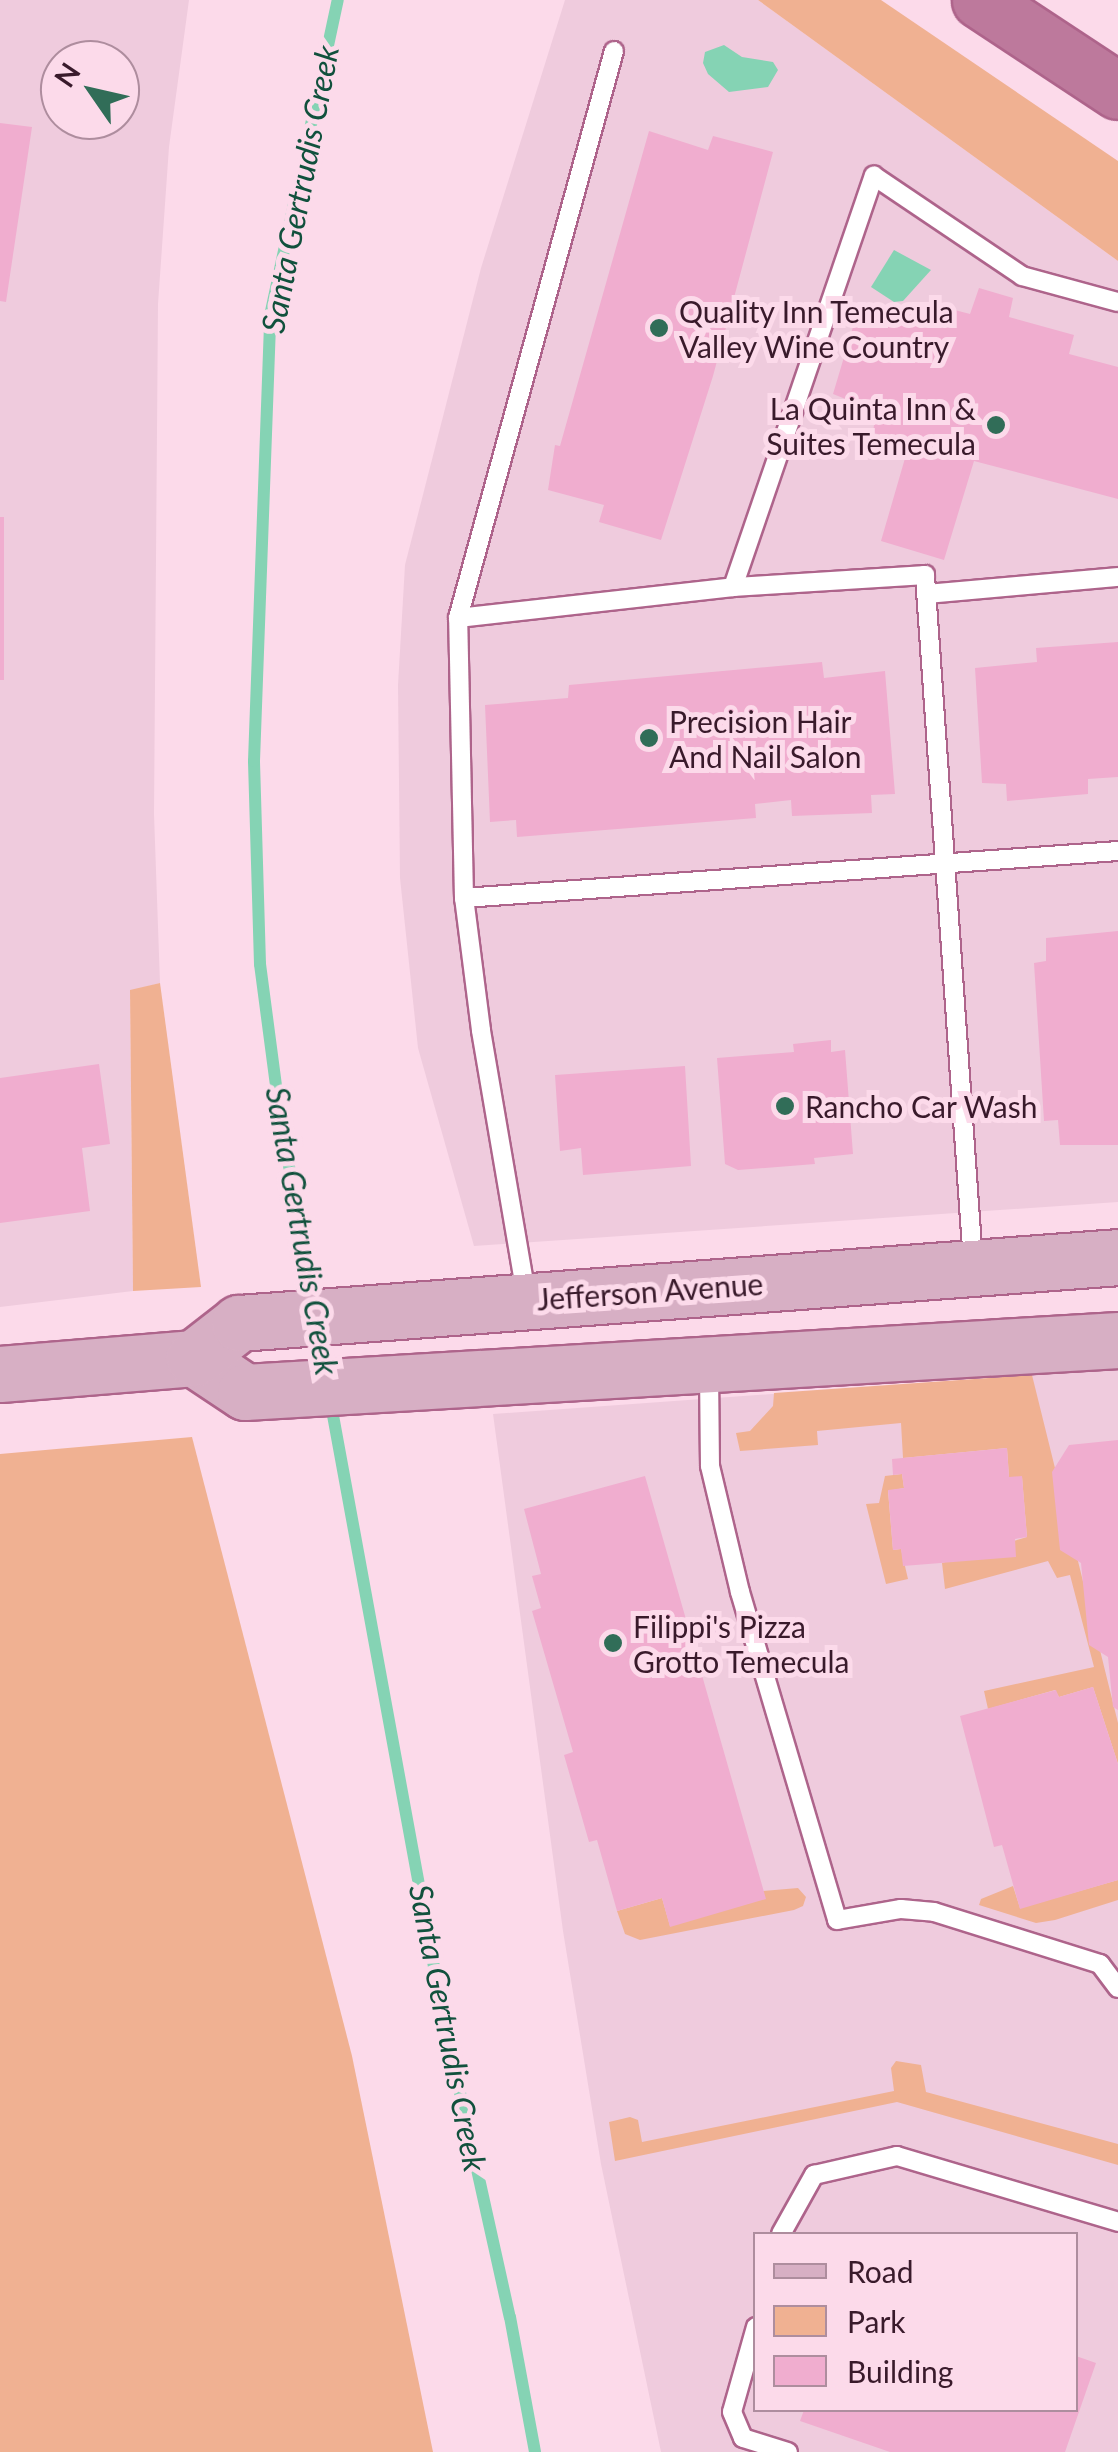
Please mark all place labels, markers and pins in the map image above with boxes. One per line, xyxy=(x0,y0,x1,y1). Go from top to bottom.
place label: Quality Inn Temecula Valley Wine Country xyxy=(679,293,955,364)
marker: Quality Inn Temecula Valley Wine Country xyxy=(648,317,670,339)
place label: La Quinta Inn & Suites Temecula xyxy=(765,390,976,460)
marker: La Quinta Inn & Suites Temecula xyxy=(985,414,1007,436)
place label: Precision Hair And Nail Salon xyxy=(669,703,862,774)
marker: Precision Hair And Nail Salon xyxy=(638,727,660,749)
place label: Rancho Car Wash xyxy=(805,1088,1039,1124)
marker: Rancho Car Wash xyxy=(774,1095,796,1117)
place label: Filippi's Pizza Grotto Temecula xyxy=(633,1608,850,1678)
marker: Filippi's Pizza Grotto Temecula xyxy=(602,1632,624,1654)

